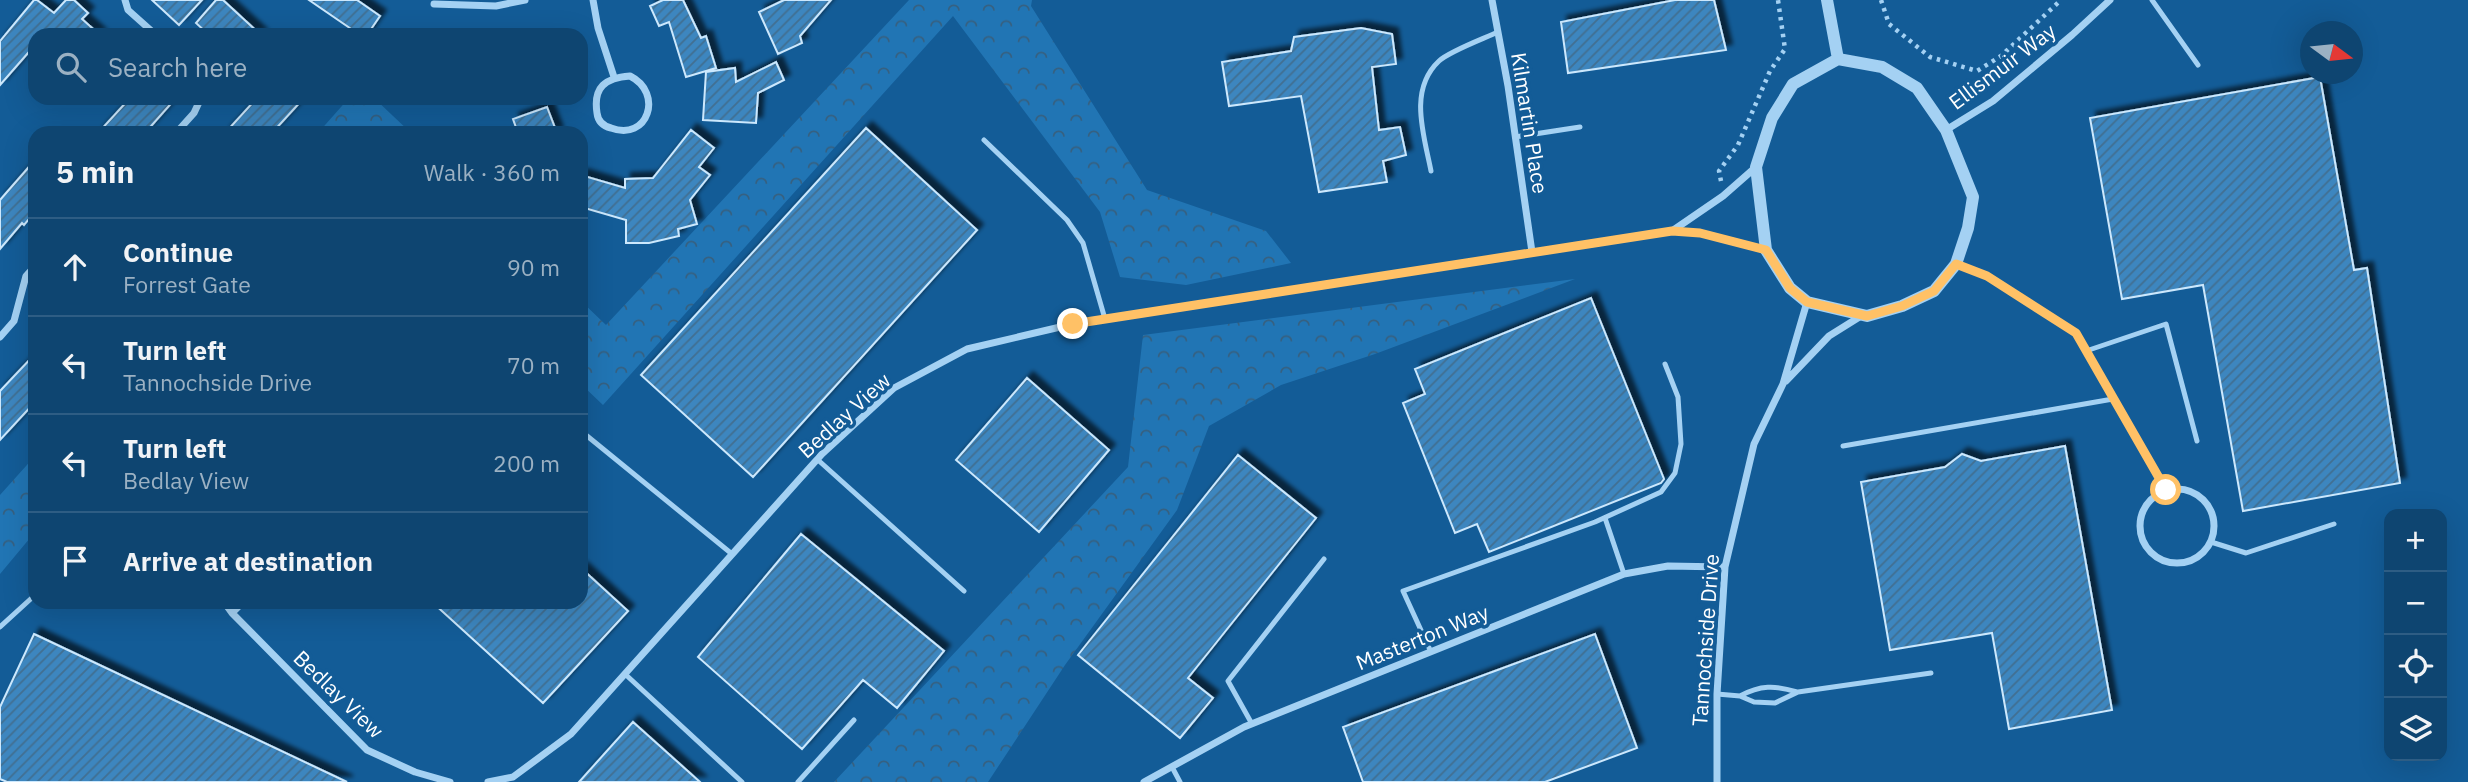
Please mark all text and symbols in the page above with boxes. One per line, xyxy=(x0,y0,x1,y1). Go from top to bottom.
street label: Ellismuir Way xyxy=(1943,16,2062,115)
north arrow xyxy=(2300,21,2363,84)
search box xyxy=(28,28,588,105)
icon: search xyxy=(52,48,90,86)
text: Search here xyxy=(108,50,247,84)
street label: Kilmartin Place xyxy=(1505,50,1555,196)
text: 5 min xyxy=(56,152,134,191)
text: Walk · 360 m xyxy=(424,157,560,187)
text: Continue xyxy=(123,235,233,269)
icon: ahead xyxy=(56,248,94,286)
text: 90 m xyxy=(507,252,560,282)
text: Forrest Gate xyxy=(123,269,251,299)
route end xyxy=(1057,308,1088,339)
text: Turn left xyxy=(123,333,226,367)
icon: left xyxy=(56,346,94,384)
text: 70 m xyxy=(507,350,560,380)
street label: Bedlay View xyxy=(792,366,896,464)
text: Tannochside Drive xyxy=(123,367,312,397)
text: Turn left xyxy=(123,431,226,465)
icon: left xyxy=(56,444,94,482)
text: 200 m xyxy=(493,448,560,478)
text: Bedlay View xyxy=(123,465,249,495)
route start xyxy=(2150,474,2181,505)
map controls xyxy=(2384,509,2447,761)
button: + xyxy=(2384,509,2447,572)
icon: arrive xyxy=(56,542,94,580)
text: Arrive at destination xyxy=(123,544,373,578)
street label: Tannochside Drive xyxy=(1685,553,1725,727)
button: − xyxy=(2384,572,2447,635)
street label: Masterton Way xyxy=(1351,597,1493,676)
button: locate xyxy=(2384,635,2447,698)
street label: Bedlay View xyxy=(288,644,390,744)
button: layers xyxy=(2384,698,2447,761)

